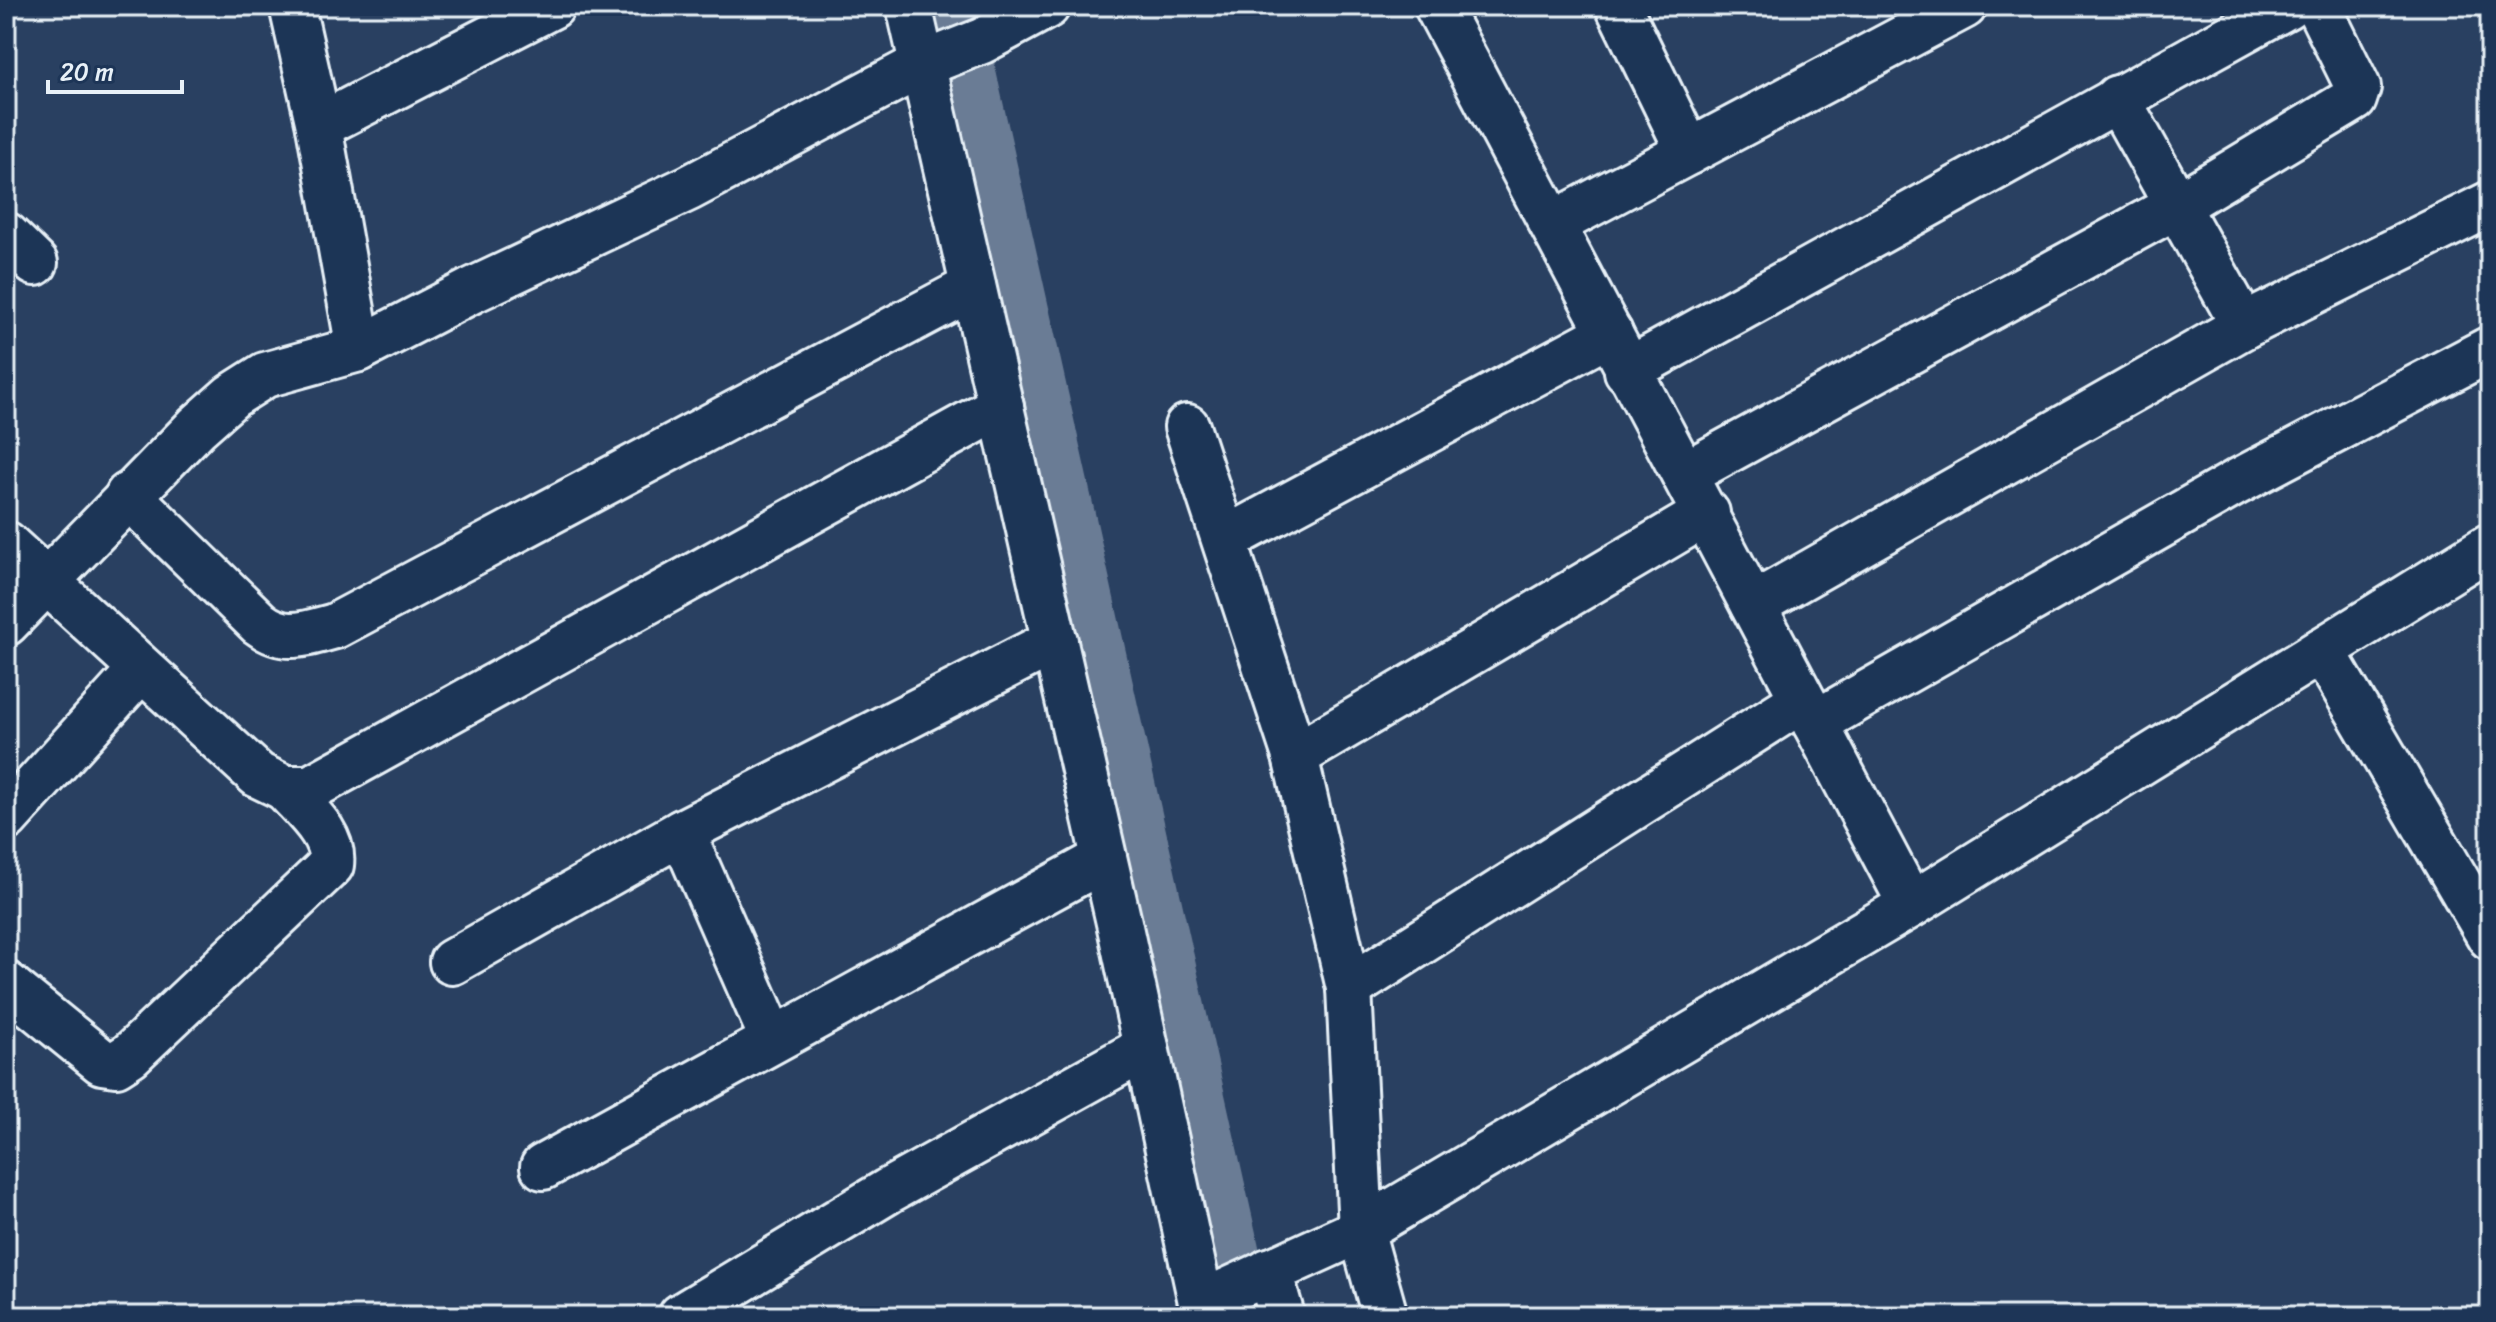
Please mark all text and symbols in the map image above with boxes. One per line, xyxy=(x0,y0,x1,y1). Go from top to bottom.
scale bar xyxy=(48,44,182,94)
text: 20 m xyxy=(60,51,114,93)

